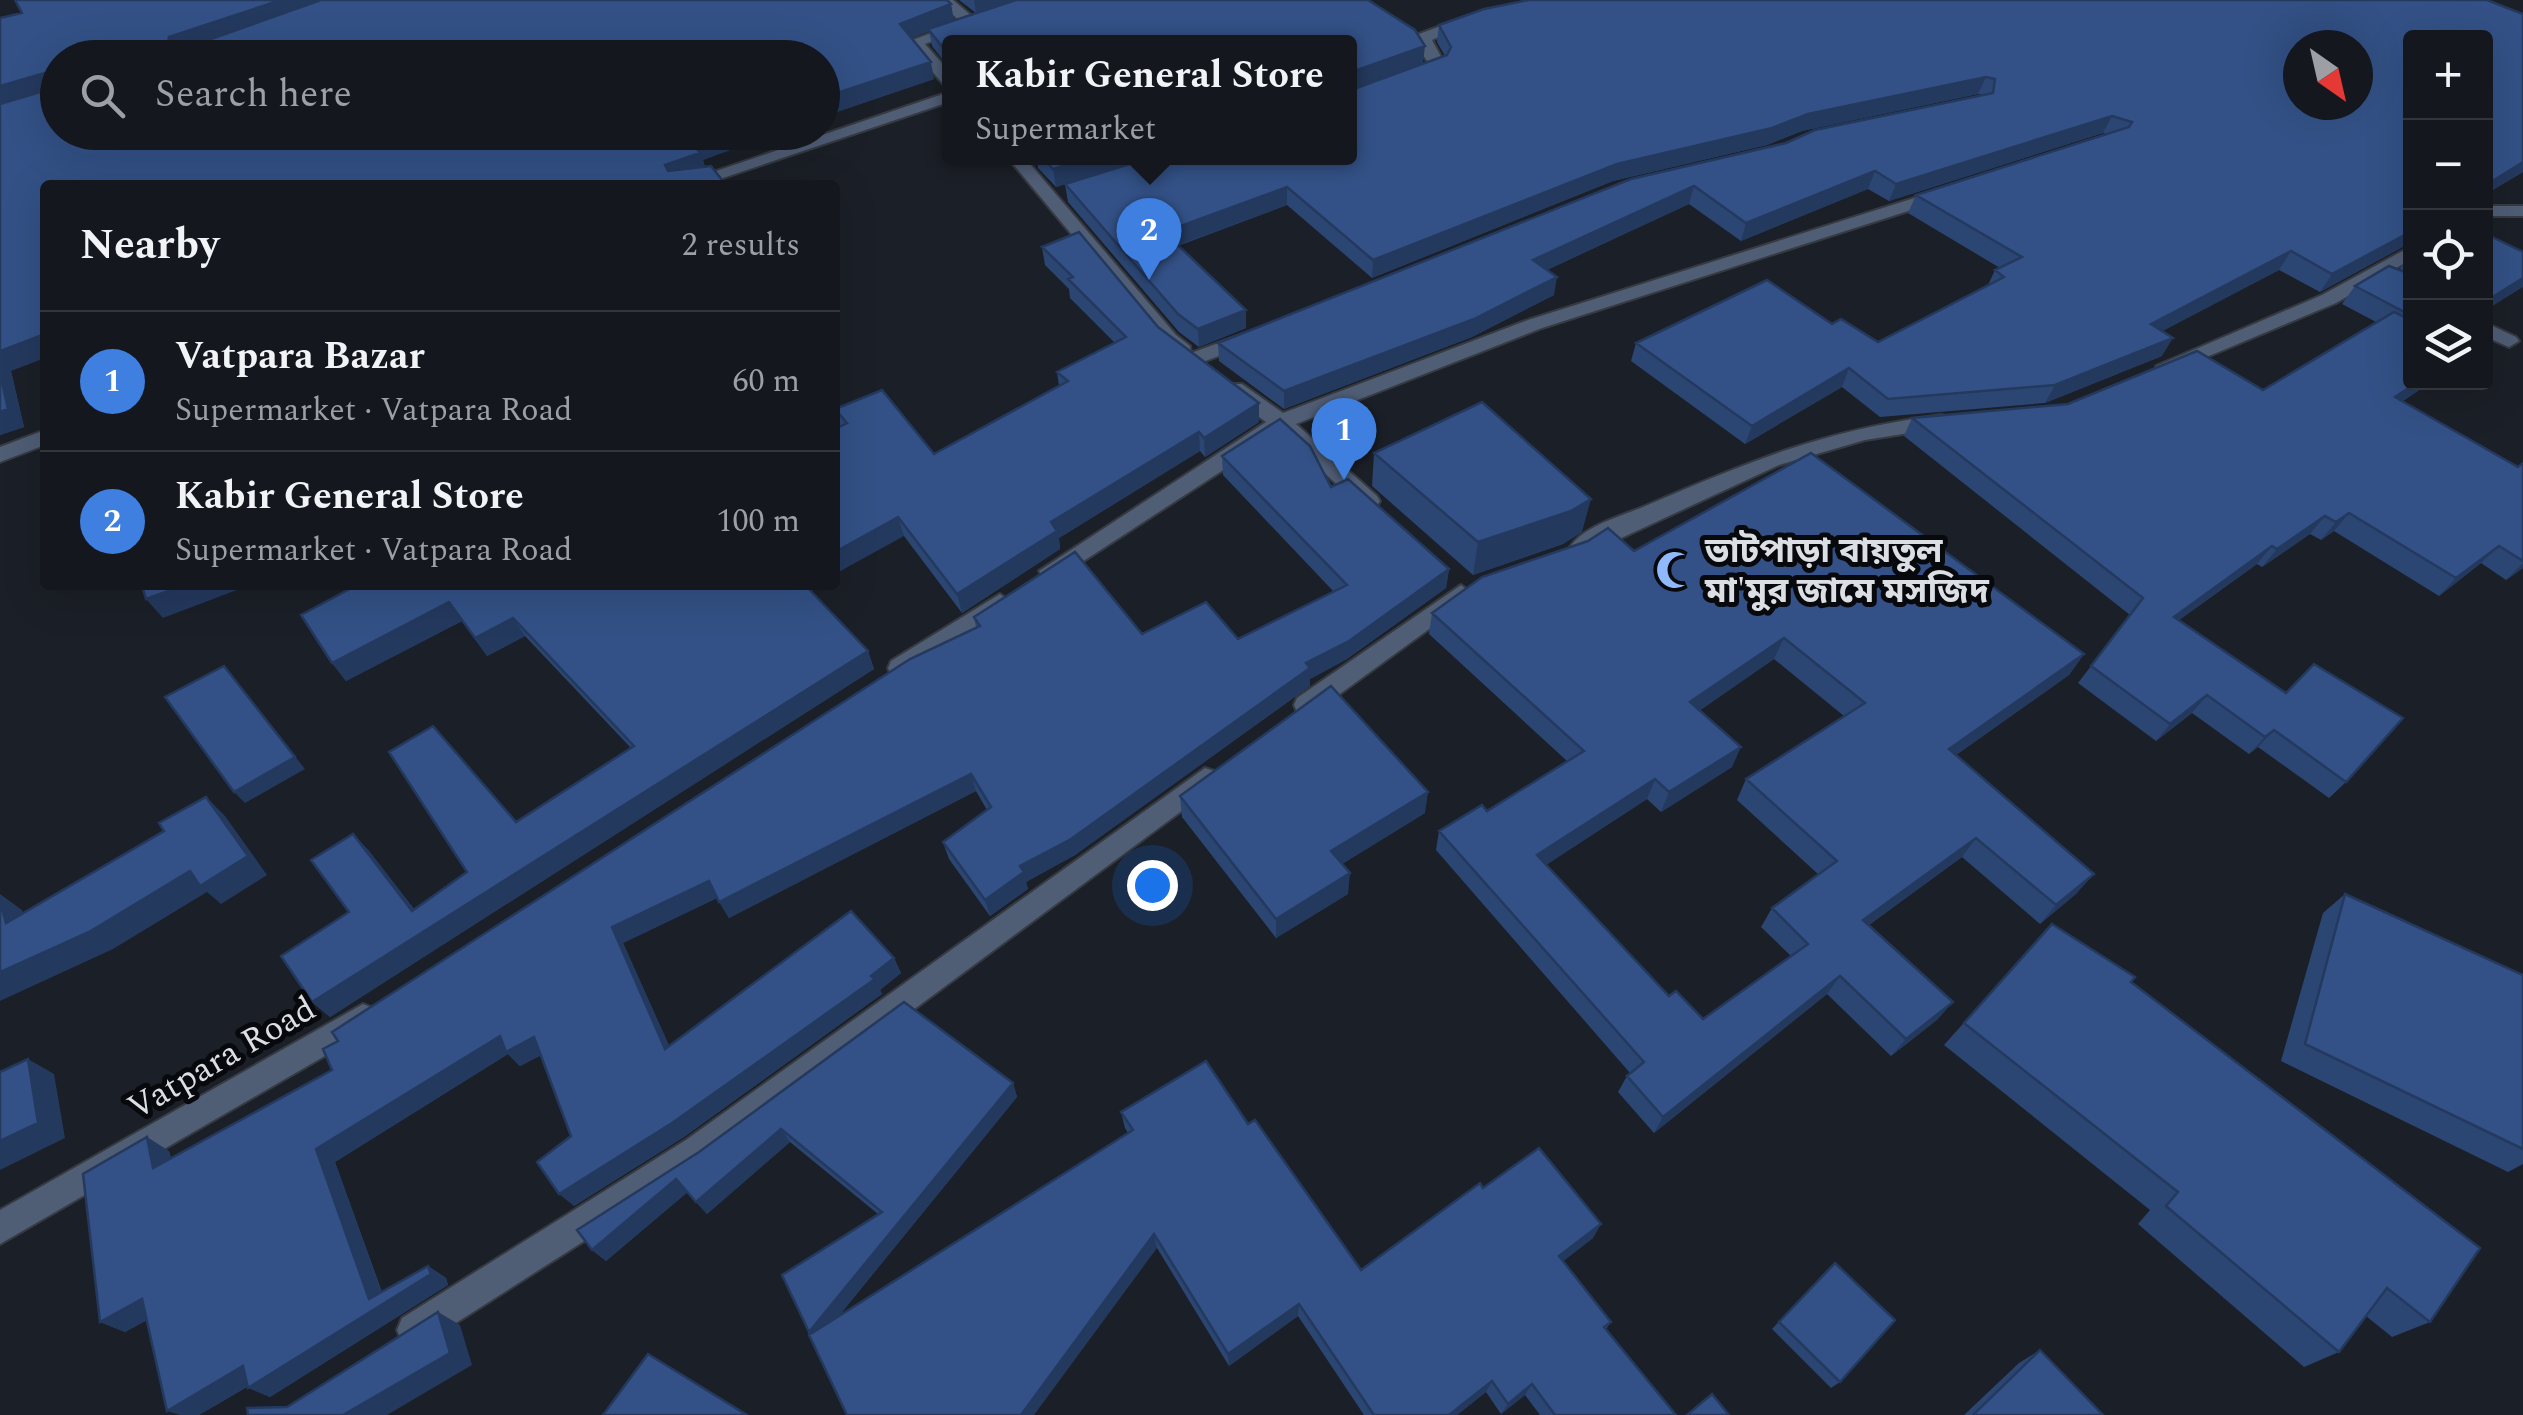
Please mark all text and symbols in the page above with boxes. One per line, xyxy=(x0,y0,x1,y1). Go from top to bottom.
north arrow xyxy=(2283,30,2373,120)
map controls xyxy=(2403,30,2493,390)
button: + xyxy=(2403,30,2493,120)
popup xyxy=(942,35,1357,165)
search box xyxy=(40,40,840,150)
text: Kabir General Store xyxy=(975,47,1324,105)
text: Search here xyxy=(155,66,352,124)
icon: search xyxy=(75,68,130,123)
text: Supermarket xyxy=(975,105,1156,154)
button: − xyxy=(2403,120,2493,210)
pin: 2 xyxy=(1116,198,1182,280)
button: locate xyxy=(2403,210,2493,300)
text: Nearby xyxy=(80,214,219,277)
text: 2 results xyxy=(681,221,800,270)
button: layers xyxy=(2403,300,2493,390)
text: Vatpara Bazar xyxy=(175,328,425,386)
text: 1 xyxy=(104,357,121,406)
text: 60 m xyxy=(732,357,800,406)
text: Supermarket · Vatpara Road xyxy=(175,386,572,435)
pin: 1 xyxy=(1312,398,1376,480)
text: Kabir General Store xyxy=(175,468,524,526)
text: 2 xyxy=(104,497,121,546)
text: 100 m xyxy=(716,497,800,546)
place label: ভাটপাড়া বায়তুল মা'মুর জামে মসজিদ xyxy=(1704,525,1990,618)
text: Supermarket · Vatpara Road xyxy=(175,526,572,575)
mosque icon: ভাটপাড়া বায়তুল মা'মুর জামে মসজিদ xyxy=(1654,549,1696,591)
your location xyxy=(1127,860,1178,911)
street label: Vatpara Road xyxy=(118,983,326,1134)

